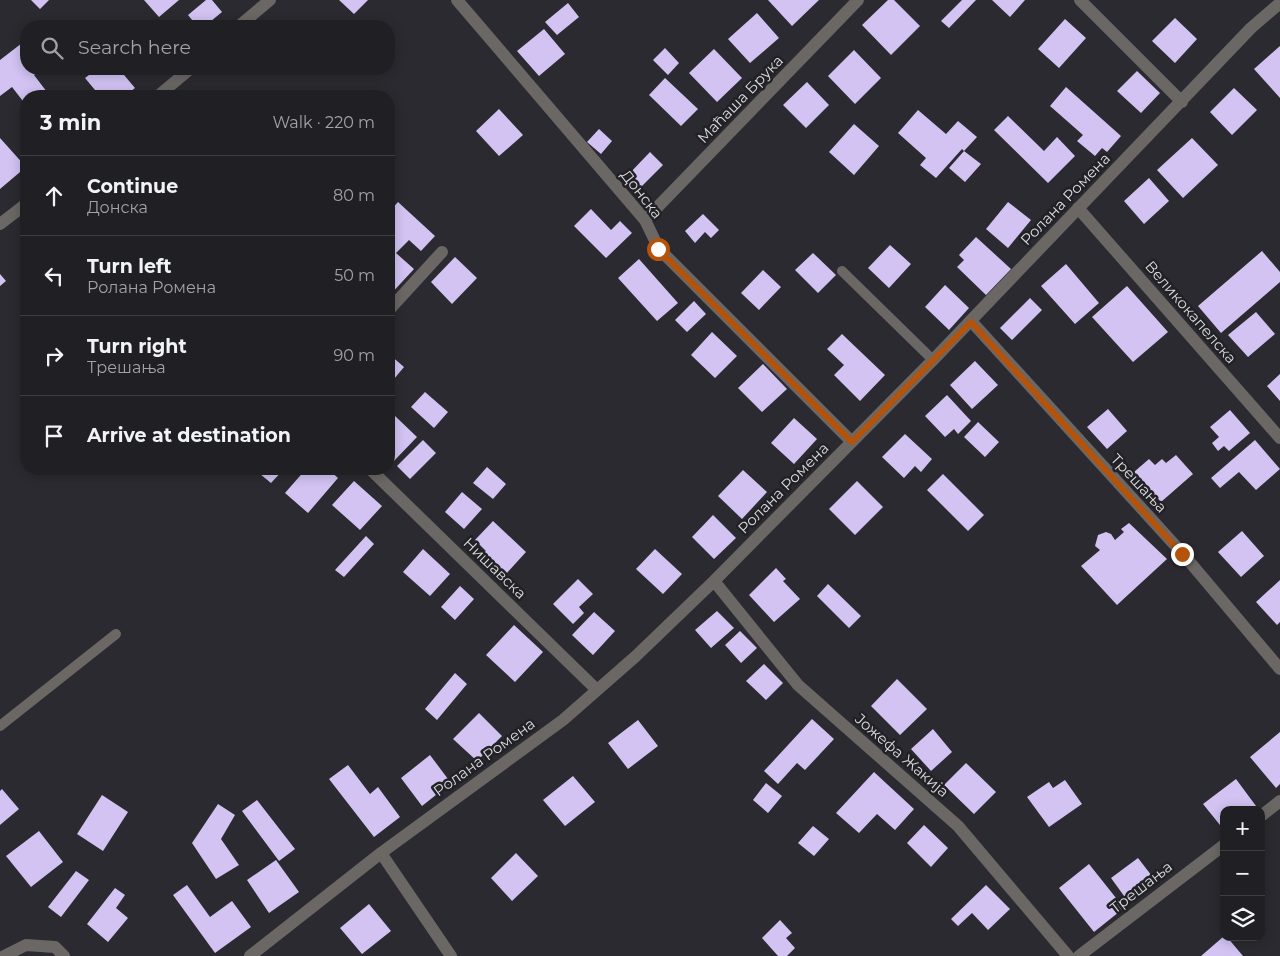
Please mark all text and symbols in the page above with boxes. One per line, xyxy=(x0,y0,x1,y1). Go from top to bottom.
search box xyxy=(20,20,395,75)
icon: search xyxy=(38,34,66,62)
text: Search here xyxy=(78,36,191,59)
street label: Маћаша Брука xyxy=(693,51,787,147)
text: 3 min xyxy=(40,110,101,135)
text: Walk · 220 m xyxy=(272,113,375,132)
street label: Ролана Ромена xyxy=(1016,149,1114,249)
street label: Донска xyxy=(617,166,667,222)
text: Continue xyxy=(87,175,178,198)
icon: ahead xyxy=(40,182,68,210)
text: 80 m xyxy=(333,186,375,205)
text: Донска xyxy=(87,198,148,217)
route start xyxy=(647,238,670,261)
text: Turn left xyxy=(87,255,172,278)
street label: Великокапелска xyxy=(1141,257,1241,367)
icon: left xyxy=(40,262,68,290)
text: 50 m xyxy=(334,266,375,285)
text: Ролана Ромена xyxy=(87,278,216,297)
text: Turn right xyxy=(87,335,187,358)
icon: right xyxy=(40,342,68,370)
text: 90 m xyxy=(333,346,375,365)
text: Трешања xyxy=(87,358,166,377)
icon: arrive xyxy=(40,422,68,450)
text: Arrive at destination xyxy=(87,424,291,447)
street label: Ролана Ромена xyxy=(734,439,832,537)
street label: Трешања xyxy=(1107,450,1171,516)
street label: Нишавска xyxy=(460,533,530,603)
route end xyxy=(1171,543,1194,566)
street label: Јожефа Жакија xyxy=(851,709,953,801)
street label: Ролана Ромена xyxy=(429,714,539,800)
map controls xyxy=(1220,806,1265,941)
button: + xyxy=(1220,806,1265,851)
button: − xyxy=(1220,851,1265,896)
street label: Трешања xyxy=(1106,857,1176,917)
button: layers xyxy=(1220,896,1265,941)

